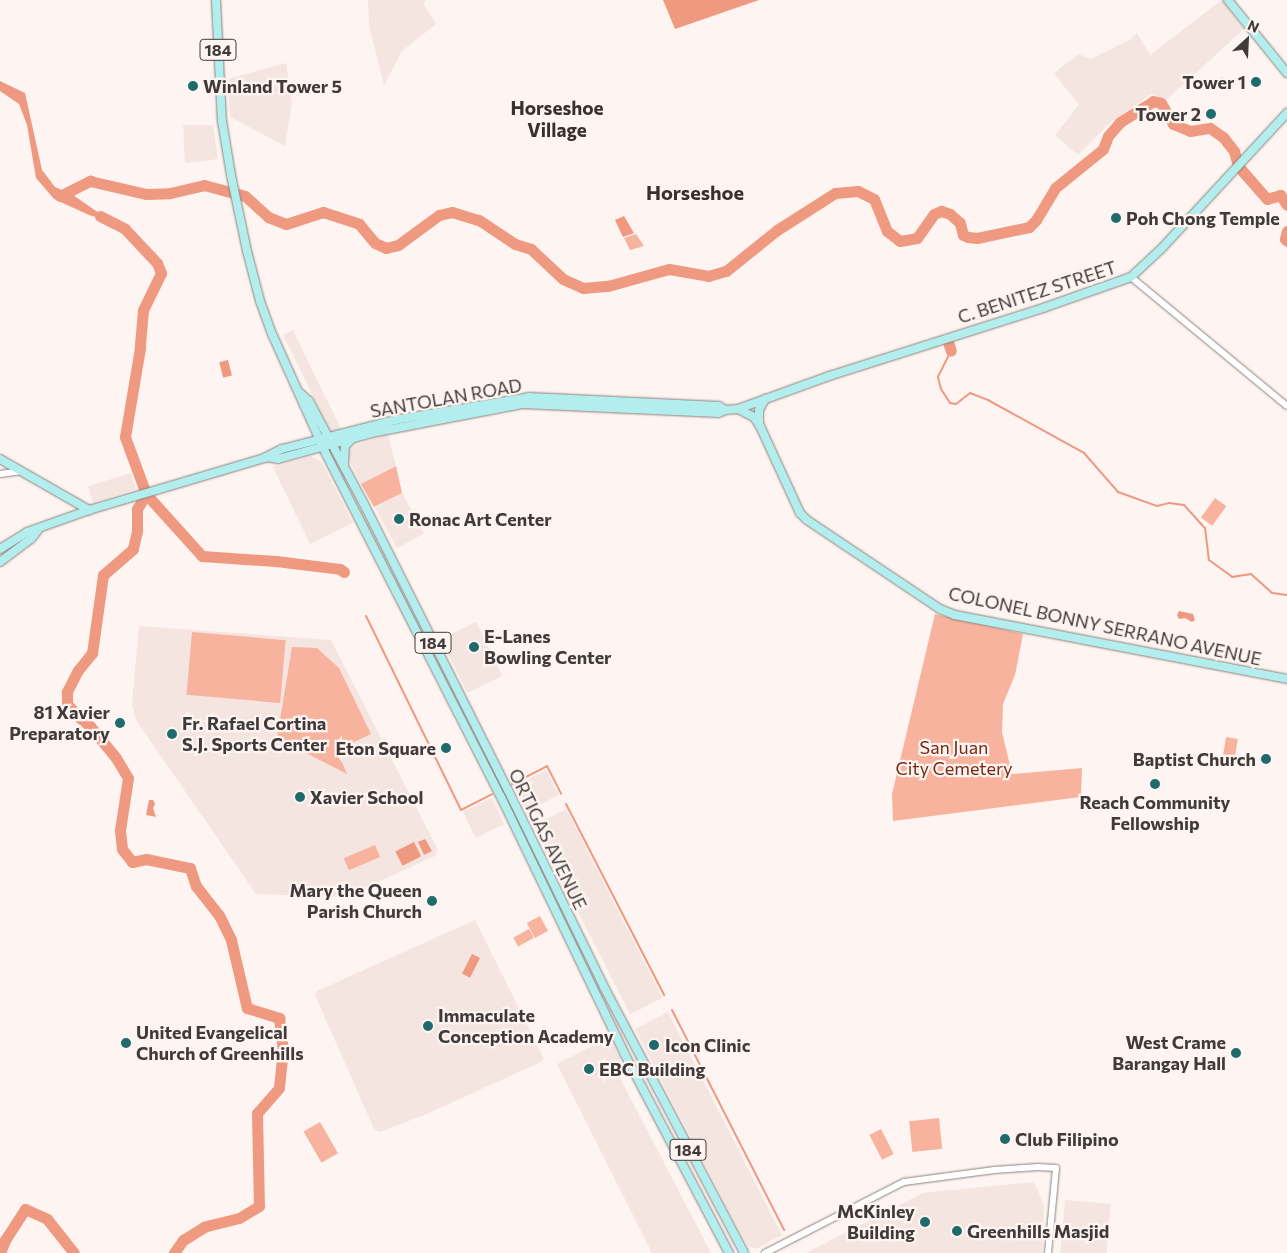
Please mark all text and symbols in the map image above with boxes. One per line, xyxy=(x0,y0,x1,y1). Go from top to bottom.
north arrow xyxy=(1222,15,1272,65)
text: N xyxy=(1245,16,1262,36)
road number: 184 xyxy=(199,36,237,64)
place label: Tower 1 xyxy=(1182,71,1246,93)
place label: Winland Tower 5 xyxy=(203,75,342,97)
marker: Tower 1 xyxy=(1250,76,1262,88)
marker: Winland Tower 5 xyxy=(187,80,199,92)
district label: Horseshoe Village xyxy=(510,97,604,141)
place label: Tower 2 xyxy=(1135,103,1201,125)
marker: Tower 2 xyxy=(1205,108,1217,120)
district label: Horseshoe xyxy=(646,180,744,204)
place label: Poh Chong Temple xyxy=(1126,207,1280,229)
marker: Poh Chong Temple xyxy=(1110,212,1122,224)
street label: C. BENITEZ STREET xyxy=(955,256,1119,328)
street label: SANTOLAN ROAD xyxy=(368,374,524,422)
place label: Ronac Art Center xyxy=(409,508,552,530)
marker: Ronac Art Center xyxy=(393,513,405,525)
street label: COLONEL BONNY SERRANO AVENUE xyxy=(947,582,1263,670)
place label: E-Lanes Bowling Center xyxy=(484,626,612,669)
road number: 184 xyxy=(414,630,452,656)
marker: E-Lanes Bowling Center xyxy=(468,641,480,653)
place label: 81 Xavier Preparatory xyxy=(9,702,110,744)
place label: Fr. Rafael Cortina S.J. Sports Center xyxy=(182,713,327,756)
marker: 81 Xavier Preparatory xyxy=(114,717,126,729)
marker: Fr. Rafael Cortina S.J. Sports Center xyxy=(166,728,178,740)
place label: Eton Square xyxy=(335,737,436,759)
park label: San Juan City Cemetery xyxy=(895,737,1013,780)
marker: Eton Square xyxy=(440,742,452,754)
place label: Baptist Church xyxy=(1133,748,1256,770)
marker: Baptist Church xyxy=(1260,753,1272,765)
street label: ORTIGAS AVENUE xyxy=(505,765,591,913)
marker: Reach Community Fellowship xyxy=(1149,778,1161,790)
place label: Xavier School xyxy=(310,786,424,808)
marker: Xavier School xyxy=(294,791,306,803)
place label: Reach Community Fellowship xyxy=(1080,792,1230,834)
place label: Mary the Queen Parish Church xyxy=(289,880,422,922)
marker: Mary the Queen Parish Church xyxy=(426,895,438,907)
place label: Immaculate Conception Academy xyxy=(438,1005,614,1048)
marker: Immaculate Conception Academy xyxy=(422,1020,434,1032)
place label: United Evangelical Church of Greenhills xyxy=(136,1022,304,1064)
place label: West Crame Barangay Hall xyxy=(1112,1032,1226,1074)
place label: Icon Clinic xyxy=(665,1034,750,1056)
marker: United Evangelical Church of Greenhills xyxy=(120,1037,132,1049)
marker: Icon Clinic xyxy=(647,1038,661,1052)
marker: West Crame Barangay Hall xyxy=(1230,1047,1242,1059)
place label: EBC Building xyxy=(599,1058,705,1080)
marker: EBC Building xyxy=(583,1063,595,1075)
place label: Club Filipino xyxy=(1015,1128,1119,1150)
marker: Club Filipino xyxy=(999,1133,1011,1145)
road number: 184 xyxy=(669,1136,707,1164)
place label: McKinley Building xyxy=(837,1201,915,1244)
marker: McKinley Building xyxy=(919,1216,931,1228)
place label: Greenhills Masjid xyxy=(967,1220,1109,1242)
marker: Greenhills Masjid xyxy=(951,1225,963,1237)

